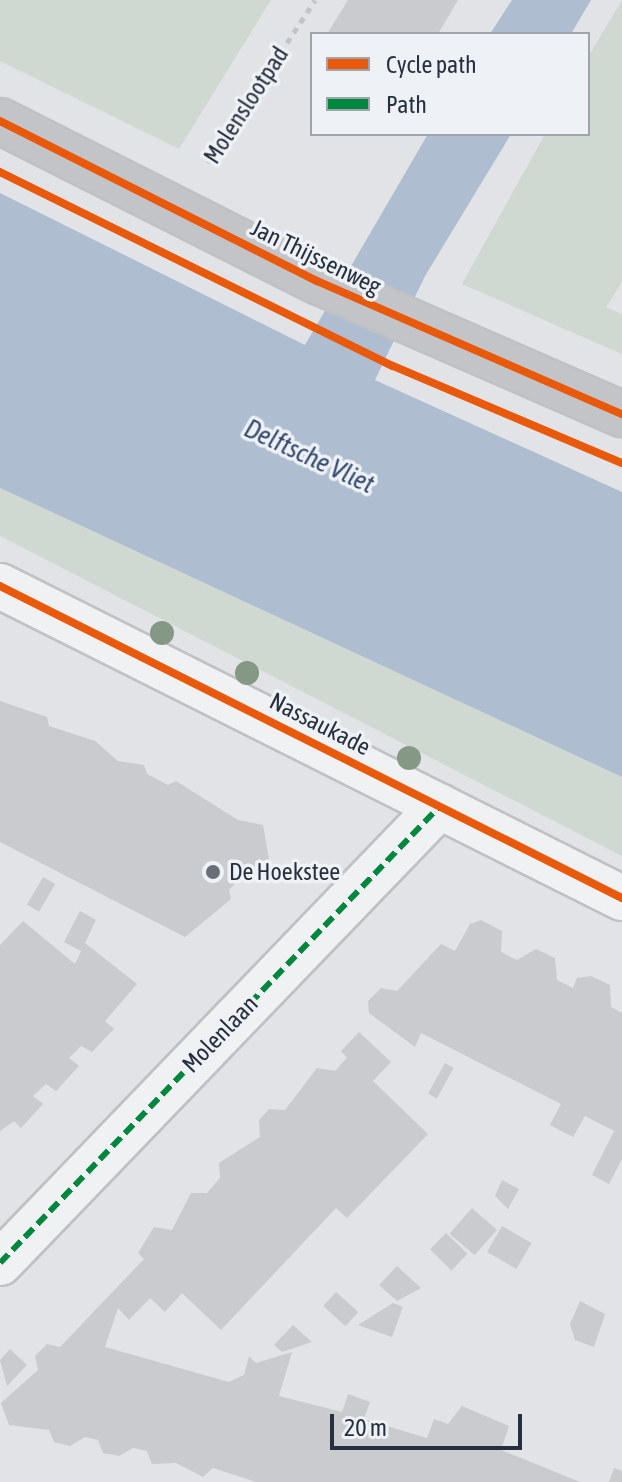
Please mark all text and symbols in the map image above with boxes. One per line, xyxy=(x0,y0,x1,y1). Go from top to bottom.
legend xyxy=(310,32,590,136)
street label: Molenslootpad xyxy=(197,41,295,169)
text: Cycle path xyxy=(386,51,477,78)
text: Path xyxy=(386,91,427,118)
street label: Jan Thijssenweg xyxy=(246,213,386,301)
water label: Delftsche Vliet xyxy=(239,413,379,501)
street label: Nassaukade xyxy=(265,686,375,762)
place label: De Hoekstee xyxy=(229,858,340,886)
marker: De Hoekstee xyxy=(204,863,222,881)
street label: Molenlaan xyxy=(176,989,264,1079)
scale bar xyxy=(334,1398,526,1448)
text: 20 m xyxy=(344,1414,387,1441)

